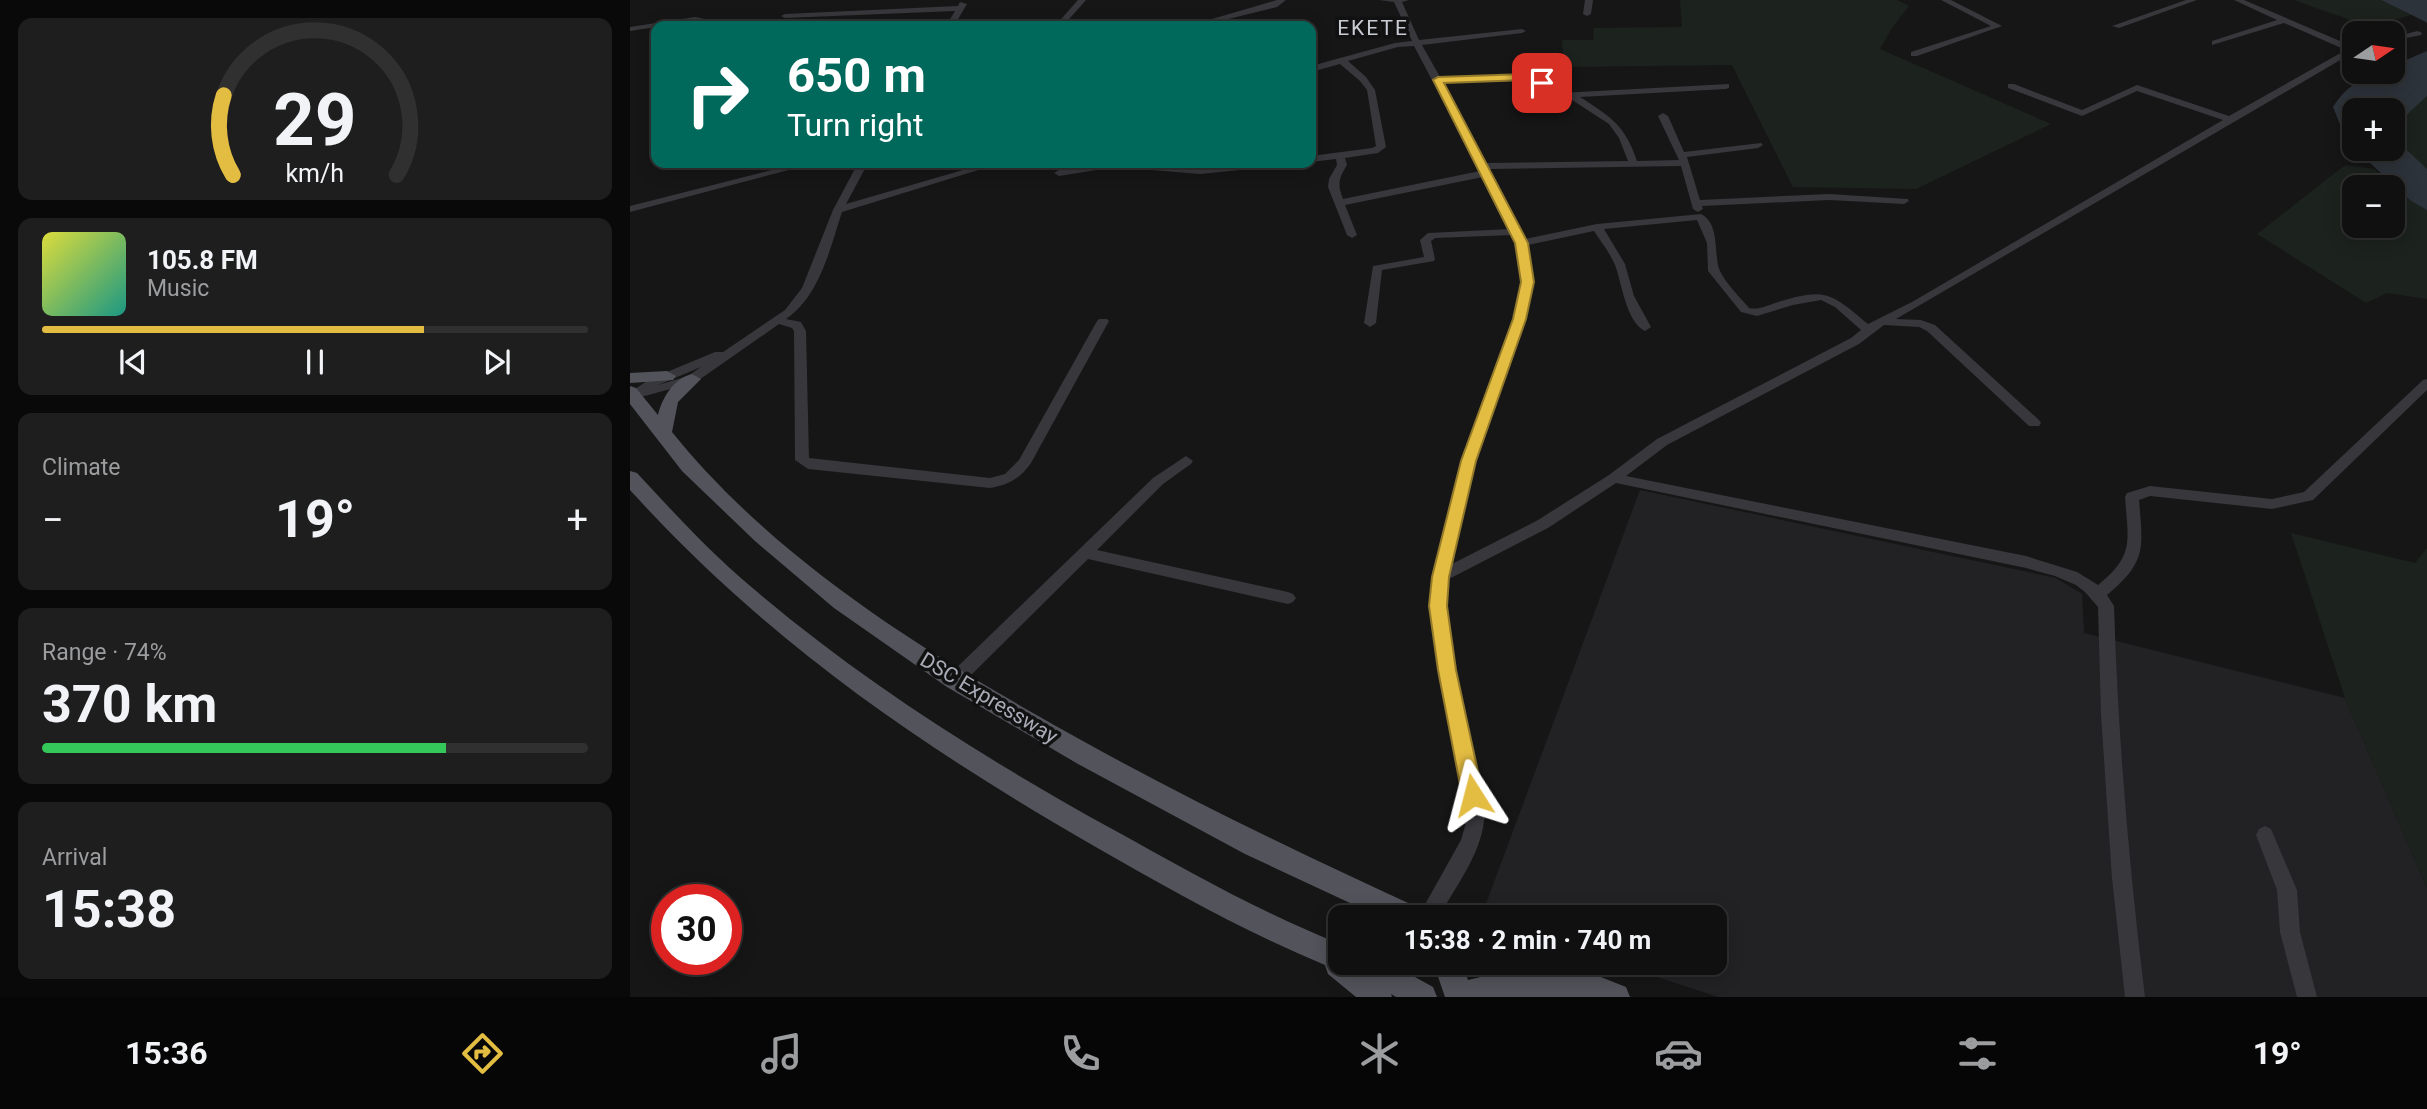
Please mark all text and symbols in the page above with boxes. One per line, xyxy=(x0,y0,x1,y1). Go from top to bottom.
district label: EKETE xyxy=(1337,16,1409,40)
north arrow xyxy=(2342,21,2404,84)
map controls xyxy=(2342,21,2405,238)
text: 650 m xyxy=(787,47,926,104)
icon: right xyxy=(672,49,763,140)
pin xyxy=(1512,53,1572,113)
icon: arrive xyxy=(1523,64,1561,102)
text: 29 xyxy=(273,77,357,163)
button: + xyxy=(2342,98,2405,161)
text: Turn right xyxy=(787,106,923,144)
text: km/h xyxy=(286,159,344,188)
button: − xyxy=(2342,175,2405,238)
text: 105.8 FM xyxy=(147,245,258,275)
text: Music xyxy=(147,275,209,302)
icon: previous xyxy=(114,343,152,381)
icon: pause xyxy=(296,343,334,381)
icon: next xyxy=(478,343,516,381)
text: Climate xyxy=(42,454,121,481)
text: 19° xyxy=(275,489,355,550)
text: − xyxy=(42,498,64,542)
text: + xyxy=(566,498,588,542)
text: Range · 74% xyxy=(42,639,167,666)
street label: DSC Expressway xyxy=(916,648,1062,748)
text: 370 km xyxy=(42,674,217,735)
position arrow xyxy=(1436,758,1510,832)
text: Arrival xyxy=(42,844,107,871)
text: 15:38 xyxy=(42,879,176,940)
speed limit sign: 30 xyxy=(651,884,742,975)
text: 15:38 · 2 min · 740 m xyxy=(1404,925,1651,955)
icon: directions xyxy=(458,1029,507,1078)
icon: music xyxy=(757,1029,806,1078)
icon: phone xyxy=(1056,1029,1105,1078)
icon: climate xyxy=(1355,1029,1404,1078)
icon: car xyxy=(1654,1029,1703,1078)
icon: filters xyxy=(1953,1029,2002,1078)
text: 15:36 xyxy=(125,1034,208,1072)
text: 19° xyxy=(2253,1034,2302,1072)

